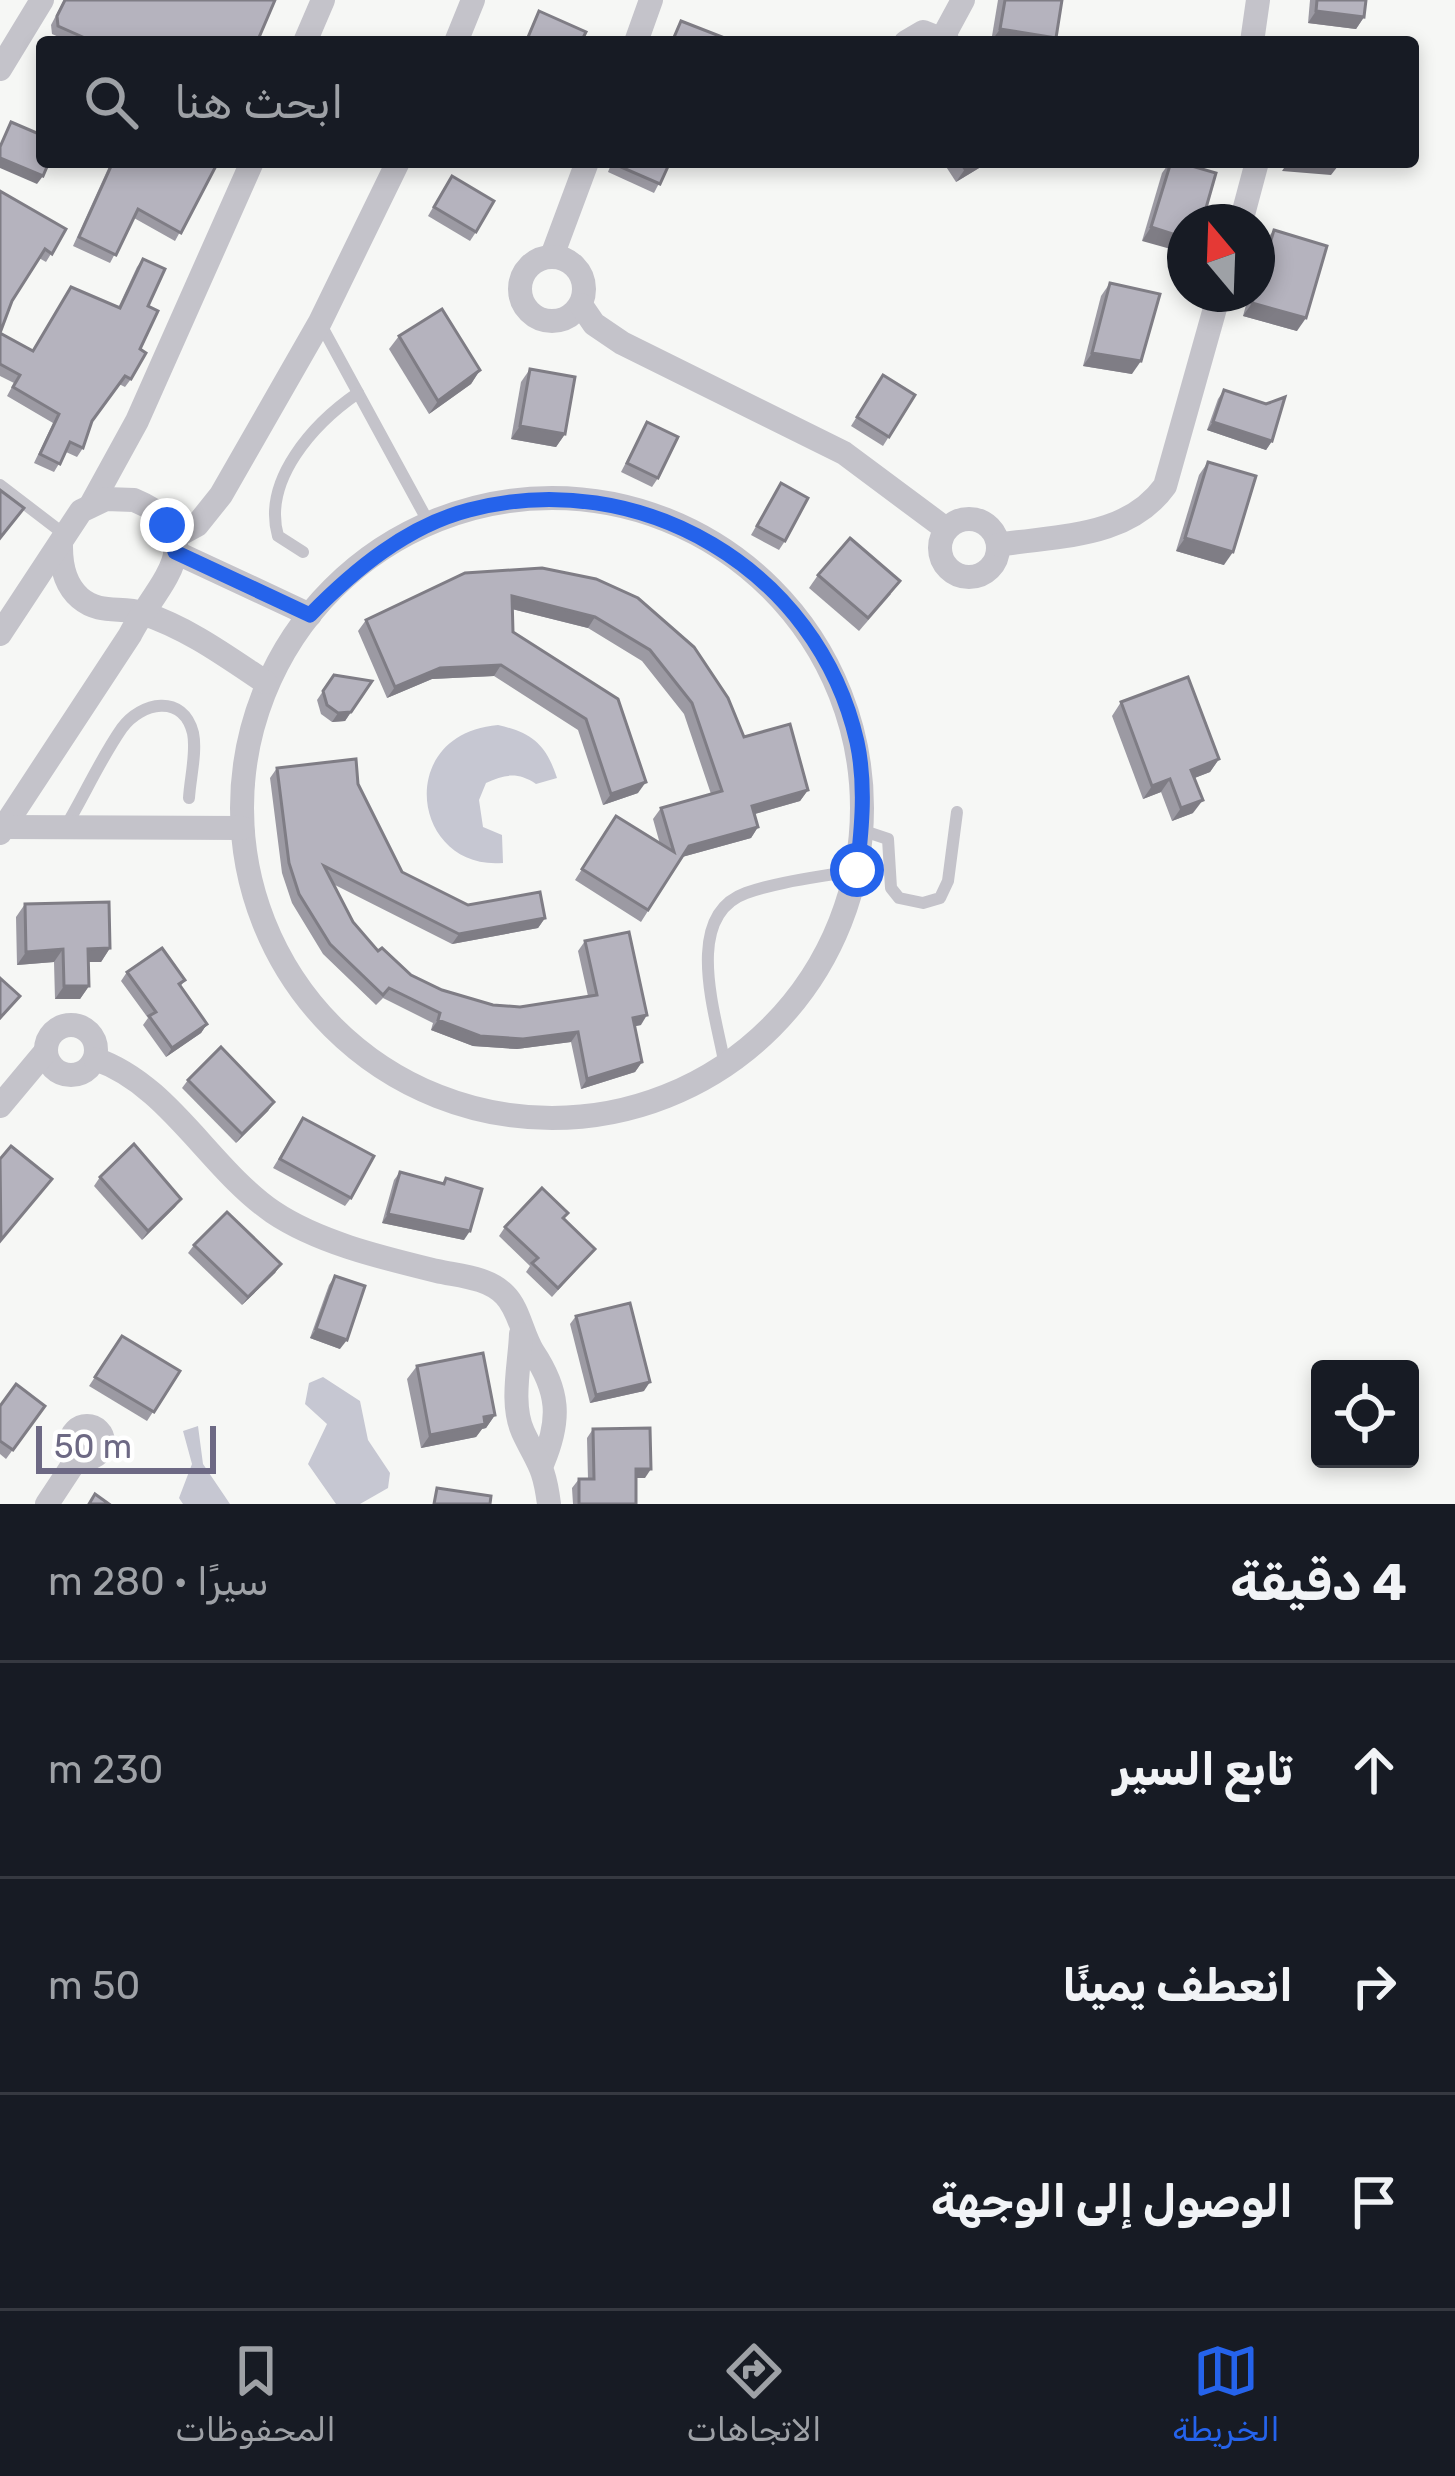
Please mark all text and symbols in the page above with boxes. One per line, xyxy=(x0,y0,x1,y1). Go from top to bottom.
search box xyxy=(36,36,1419,168)
icon: search xyxy=(78,69,144,135)
text: ابحث هنا xyxy=(174,76,344,129)
north arrow xyxy=(1167,204,1275,312)
route end xyxy=(140,498,194,552)
route start xyxy=(830,843,884,897)
map controls xyxy=(1311,1360,1419,1468)
button: locate xyxy=(1311,1360,1419,1468)
scale bar xyxy=(36,1420,216,1473)
text: 50 m xyxy=(54,1427,132,1466)
text: 4 دقيقة xyxy=(1230,1552,1407,1613)
text: سيرًا · 280 m xyxy=(48,1559,269,1605)
icon: ahead xyxy=(1341,1737,1407,1803)
text: تابع السير xyxy=(1113,1743,1293,1796)
text: 230 m xyxy=(48,1747,163,1793)
icon: right xyxy=(1341,1953,1407,2019)
text: انعطف يمينًا xyxy=(1062,1959,1293,2012)
text: 50 m xyxy=(48,1963,140,2009)
icon: arrive xyxy=(1341,2169,1407,2235)
text: الوصول إلى الوجهة xyxy=(931,2175,1293,2228)
tab: المحفوظات xyxy=(175,2338,336,2449)
tab: الاتجاهات xyxy=(686,2338,822,2449)
tab: الخريطة xyxy=(1172,2338,1280,2449)

